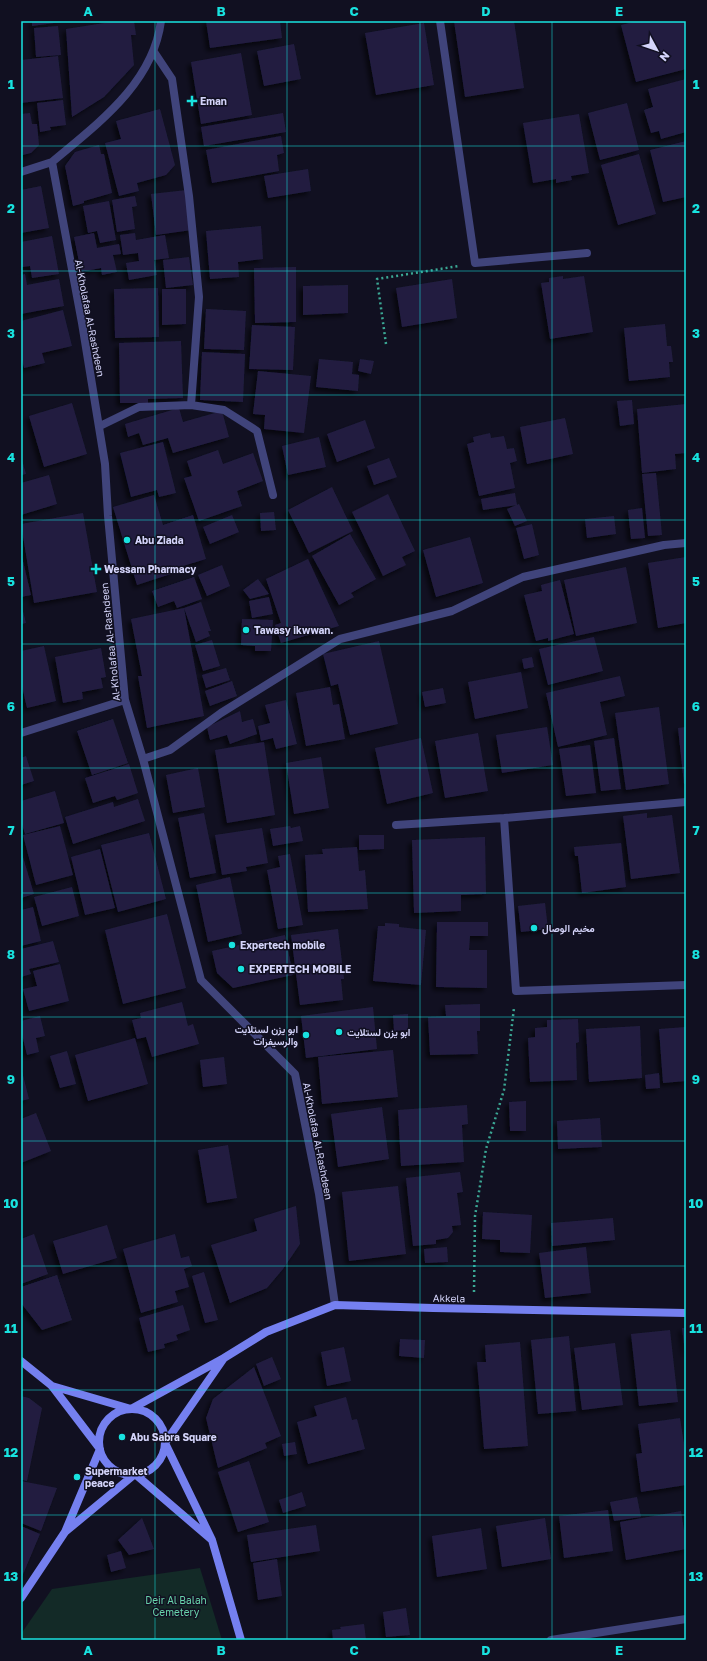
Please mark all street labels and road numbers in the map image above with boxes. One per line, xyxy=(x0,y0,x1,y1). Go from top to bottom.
street label: Al-Kholafaa Al-Rashdeen xyxy=(73,258,107,378)
street label: Al-Kholafaa Al-Rashdeen xyxy=(98,582,122,702)
street label: Al-Kholafaa Al-Rashdeen xyxy=(301,1081,335,1201)
street label: Akkela xyxy=(433,1292,465,1304)

